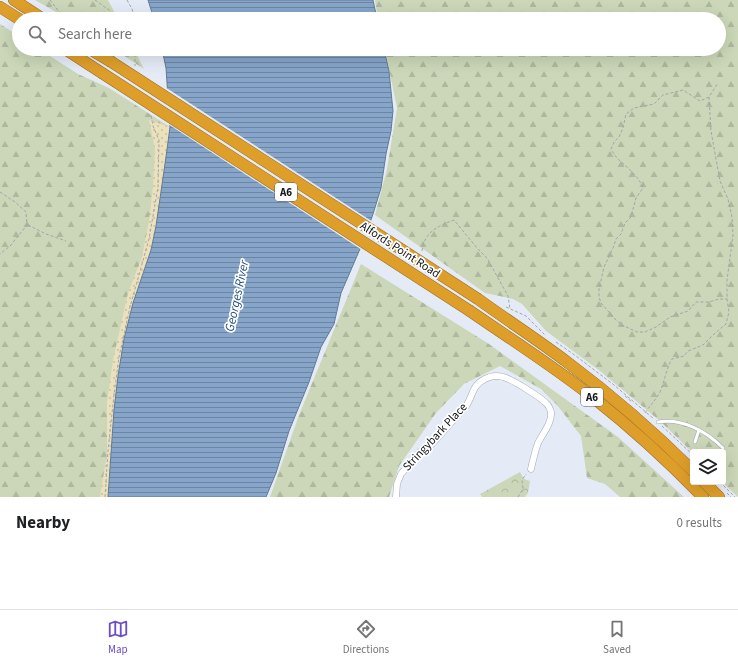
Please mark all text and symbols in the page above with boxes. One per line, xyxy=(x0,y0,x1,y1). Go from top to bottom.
search box xyxy=(12,12,726,56)
icon: search xyxy=(26,23,48,45)
text: Search here xyxy=(58,24,132,45)
road number: A6 xyxy=(275,183,297,201)
street label: Alfords Point Road xyxy=(357,218,443,282)
water label: Georges River xyxy=(221,258,253,333)
road number: A6 xyxy=(581,388,603,406)
street label: Stringybark Place xyxy=(399,399,471,475)
map controls xyxy=(690,449,726,485)
button: layers xyxy=(690,449,726,485)
text: Nearby xyxy=(16,511,70,535)
text: 0 results xyxy=(677,514,722,532)
tab: Map xyxy=(107,618,129,657)
tab: Directions xyxy=(343,618,389,657)
tab: Saved xyxy=(603,618,631,657)

